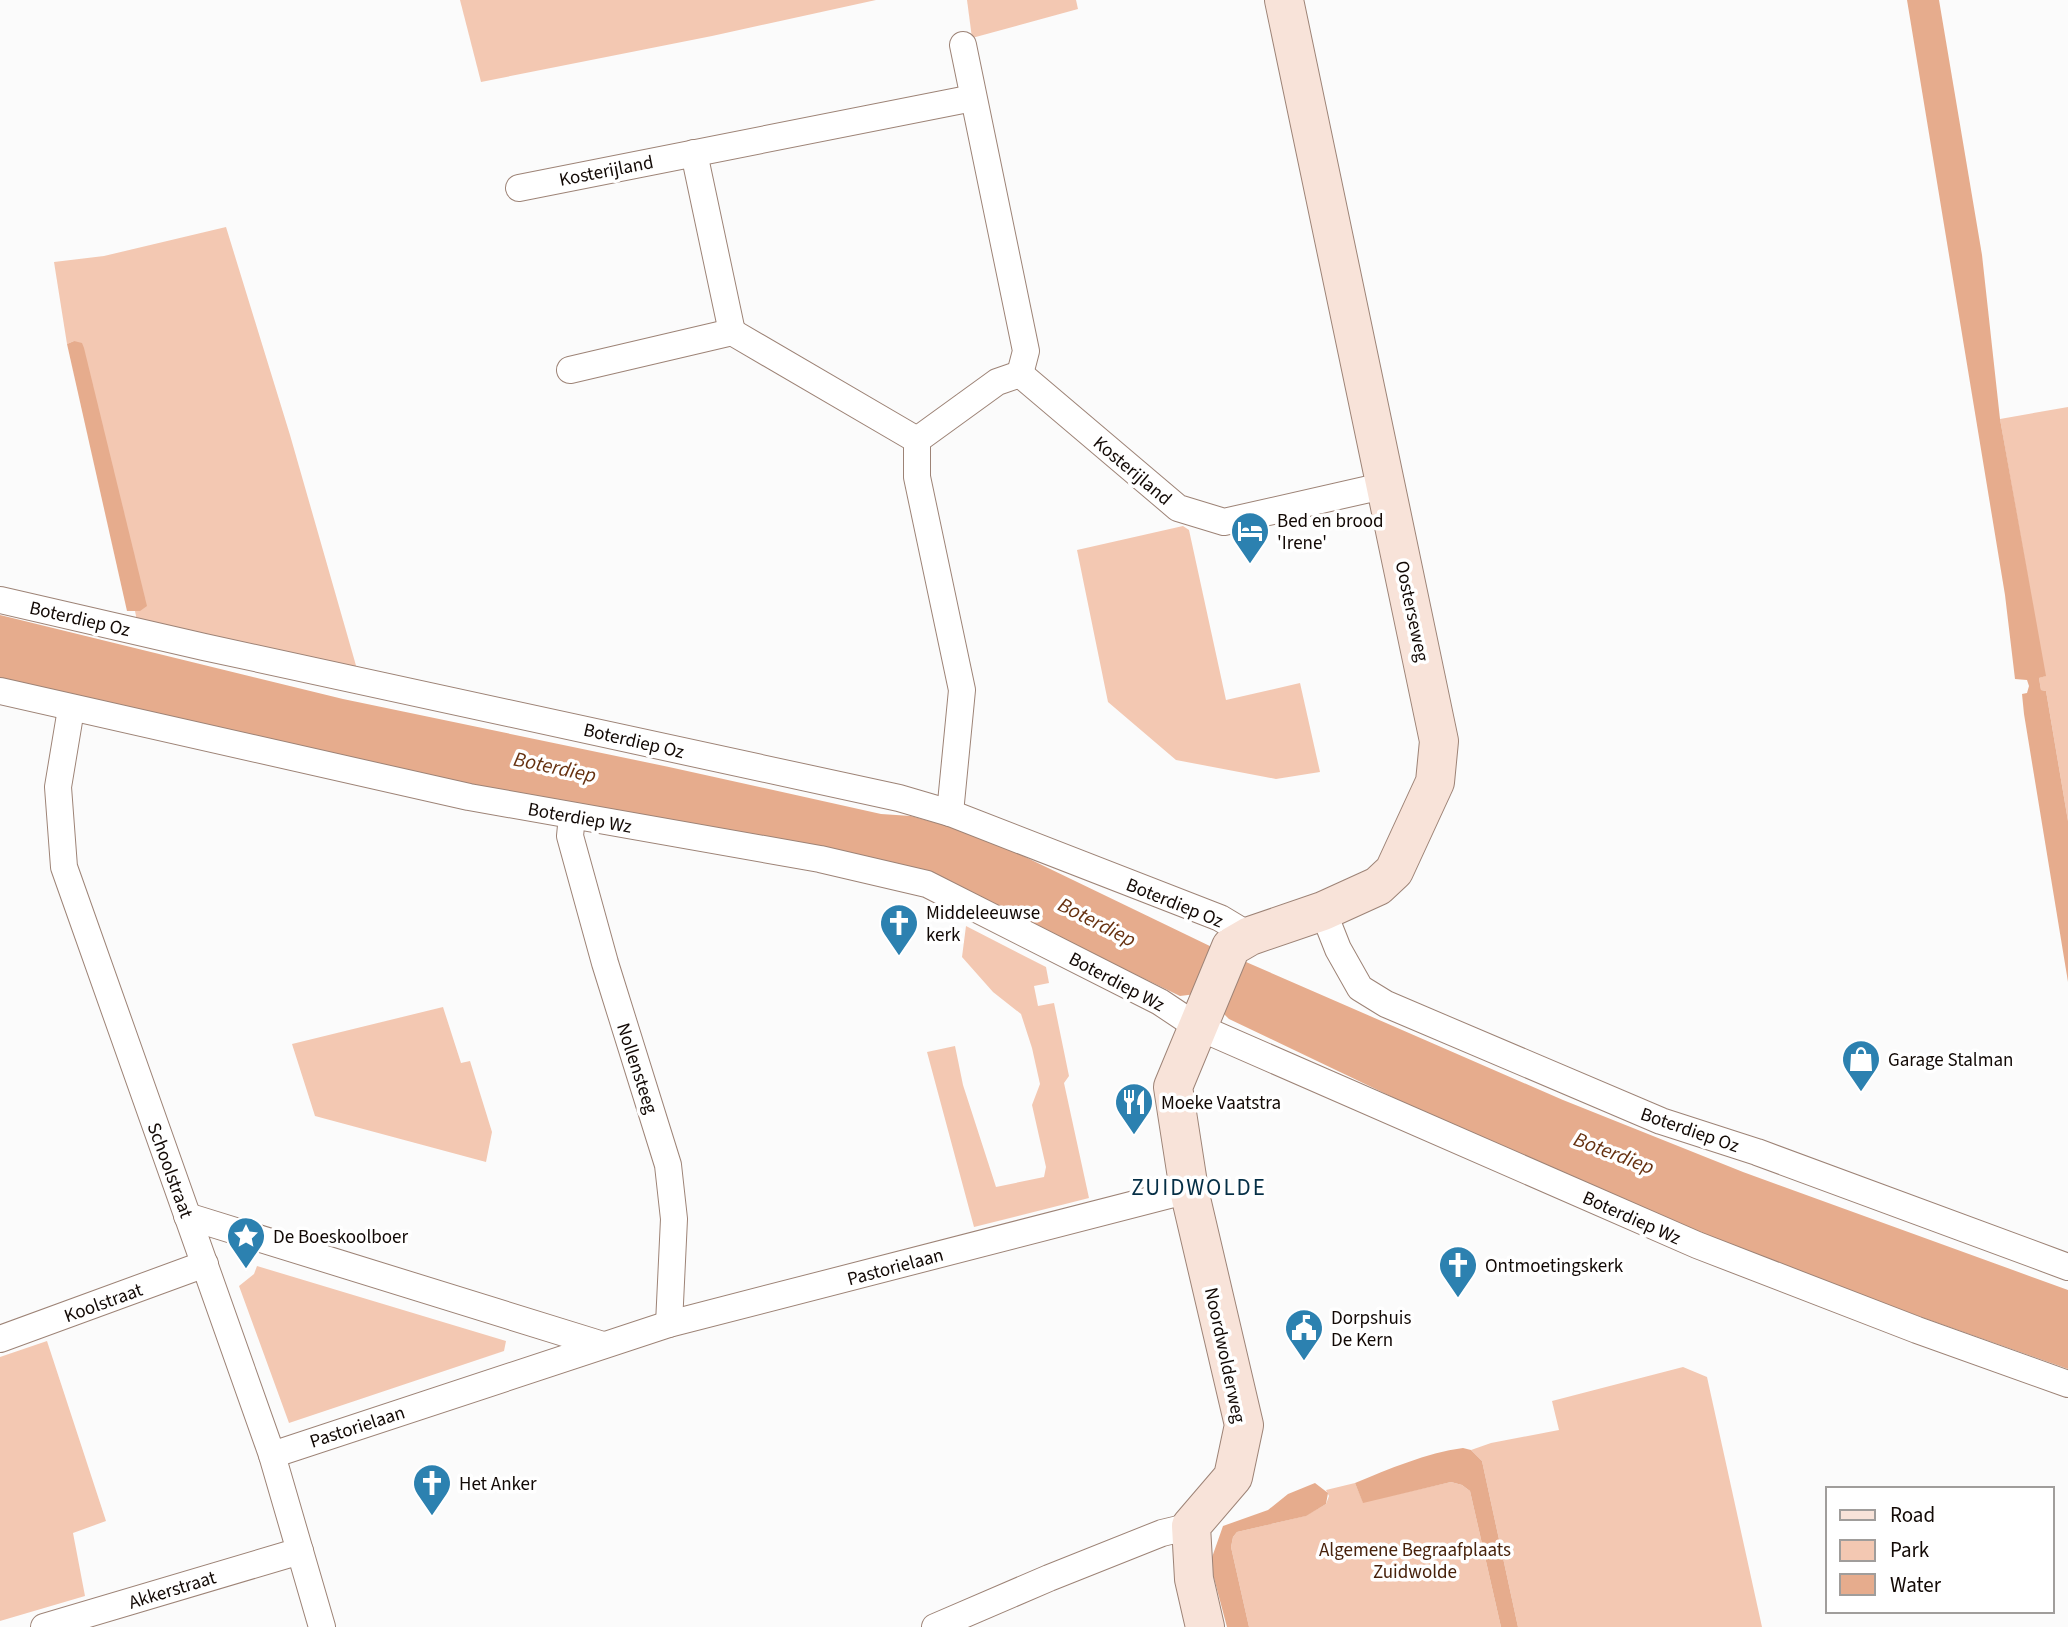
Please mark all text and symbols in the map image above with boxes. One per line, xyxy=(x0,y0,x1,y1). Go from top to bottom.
street label: Kosterijland xyxy=(557,149,656,194)
street label: Kosterijland xyxy=(1087,430,1177,512)
place label: Bed en brood 'Irene' xyxy=(1277,508,1384,557)
hotel icon: Bed en brood 'Irene' xyxy=(1229,510,1271,565)
street label: Oosterseweg xyxy=(1388,558,1435,665)
street label: Boterdiep Oz xyxy=(27,595,133,644)
street label: Boterdiep Oz xyxy=(581,717,687,766)
water label: Boterdiep xyxy=(511,744,599,790)
street label: Boterdiep Wz xyxy=(526,796,634,841)
street label: Boterdiep Oz xyxy=(1122,872,1227,935)
water label: Boterdiep xyxy=(1053,890,1141,954)
place label: Middeleeuwse kerk xyxy=(926,900,1040,949)
church icon: Middeleeuwse kerk xyxy=(878,902,920,957)
street label: Boterdiep Wz xyxy=(1064,946,1169,1019)
street label: Nollensteeg xyxy=(609,1020,664,1118)
shop icon: Garage Stalman xyxy=(1840,1038,1882,1093)
place label: Garage Stalman xyxy=(1888,1047,2013,1074)
restaurant icon: Moeke Vaatstra xyxy=(1113,1081,1155,1136)
place label: Moeke Vaatstra xyxy=(1161,1090,1281,1117)
street label: Boterdiep Oz xyxy=(1637,1101,1742,1160)
street label: Schoolstraat xyxy=(140,1119,200,1223)
water label: Boterdiep xyxy=(1569,1124,1659,1182)
district label: ZUIDWOLDE xyxy=(1131,1171,1267,1204)
street label: Boterdiep Wz xyxy=(1578,1185,1685,1252)
place icon: De Boeskoolboer xyxy=(225,1215,267,1270)
place label: De Boeskoolboer xyxy=(273,1224,408,1251)
street label: Pastorielaan xyxy=(844,1242,947,1293)
church icon: Ontmoetingskerk xyxy=(1437,1244,1479,1299)
place label: Ontmoetingskerk xyxy=(1485,1253,1624,1280)
street label: Koolstraat xyxy=(60,1277,147,1330)
street label: Noordwolderweg xyxy=(1197,1285,1252,1426)
place label: Dorpshuis De Kern xyxy=(1331,1305,1411,1354)
public building icon: Dorpshuis De Kern xyxy=(1283,1307,1325,1362)
street label: Pastorielaan xyxy=(306,1399,409,1456)
church icon: Het Anker xyxy=(411,1462,453,1517)
place label: Het Anker xyxy=(459,1471,537,1498)
legend xyxy=(1826,1487,2054,1613)
text: Road xyxy=(1890,1500,1935,1530)
text: Park xyxy=(1890,1535,1930,1565)
park label: Algemene Begraafplaats Zuidwolde xyxy=(1319,1537,1511,1586)
street label: Akkerstraat xyxy=(125,1564,220,1617)
text: Water xyxy=(1890,1570,1942,1600)

